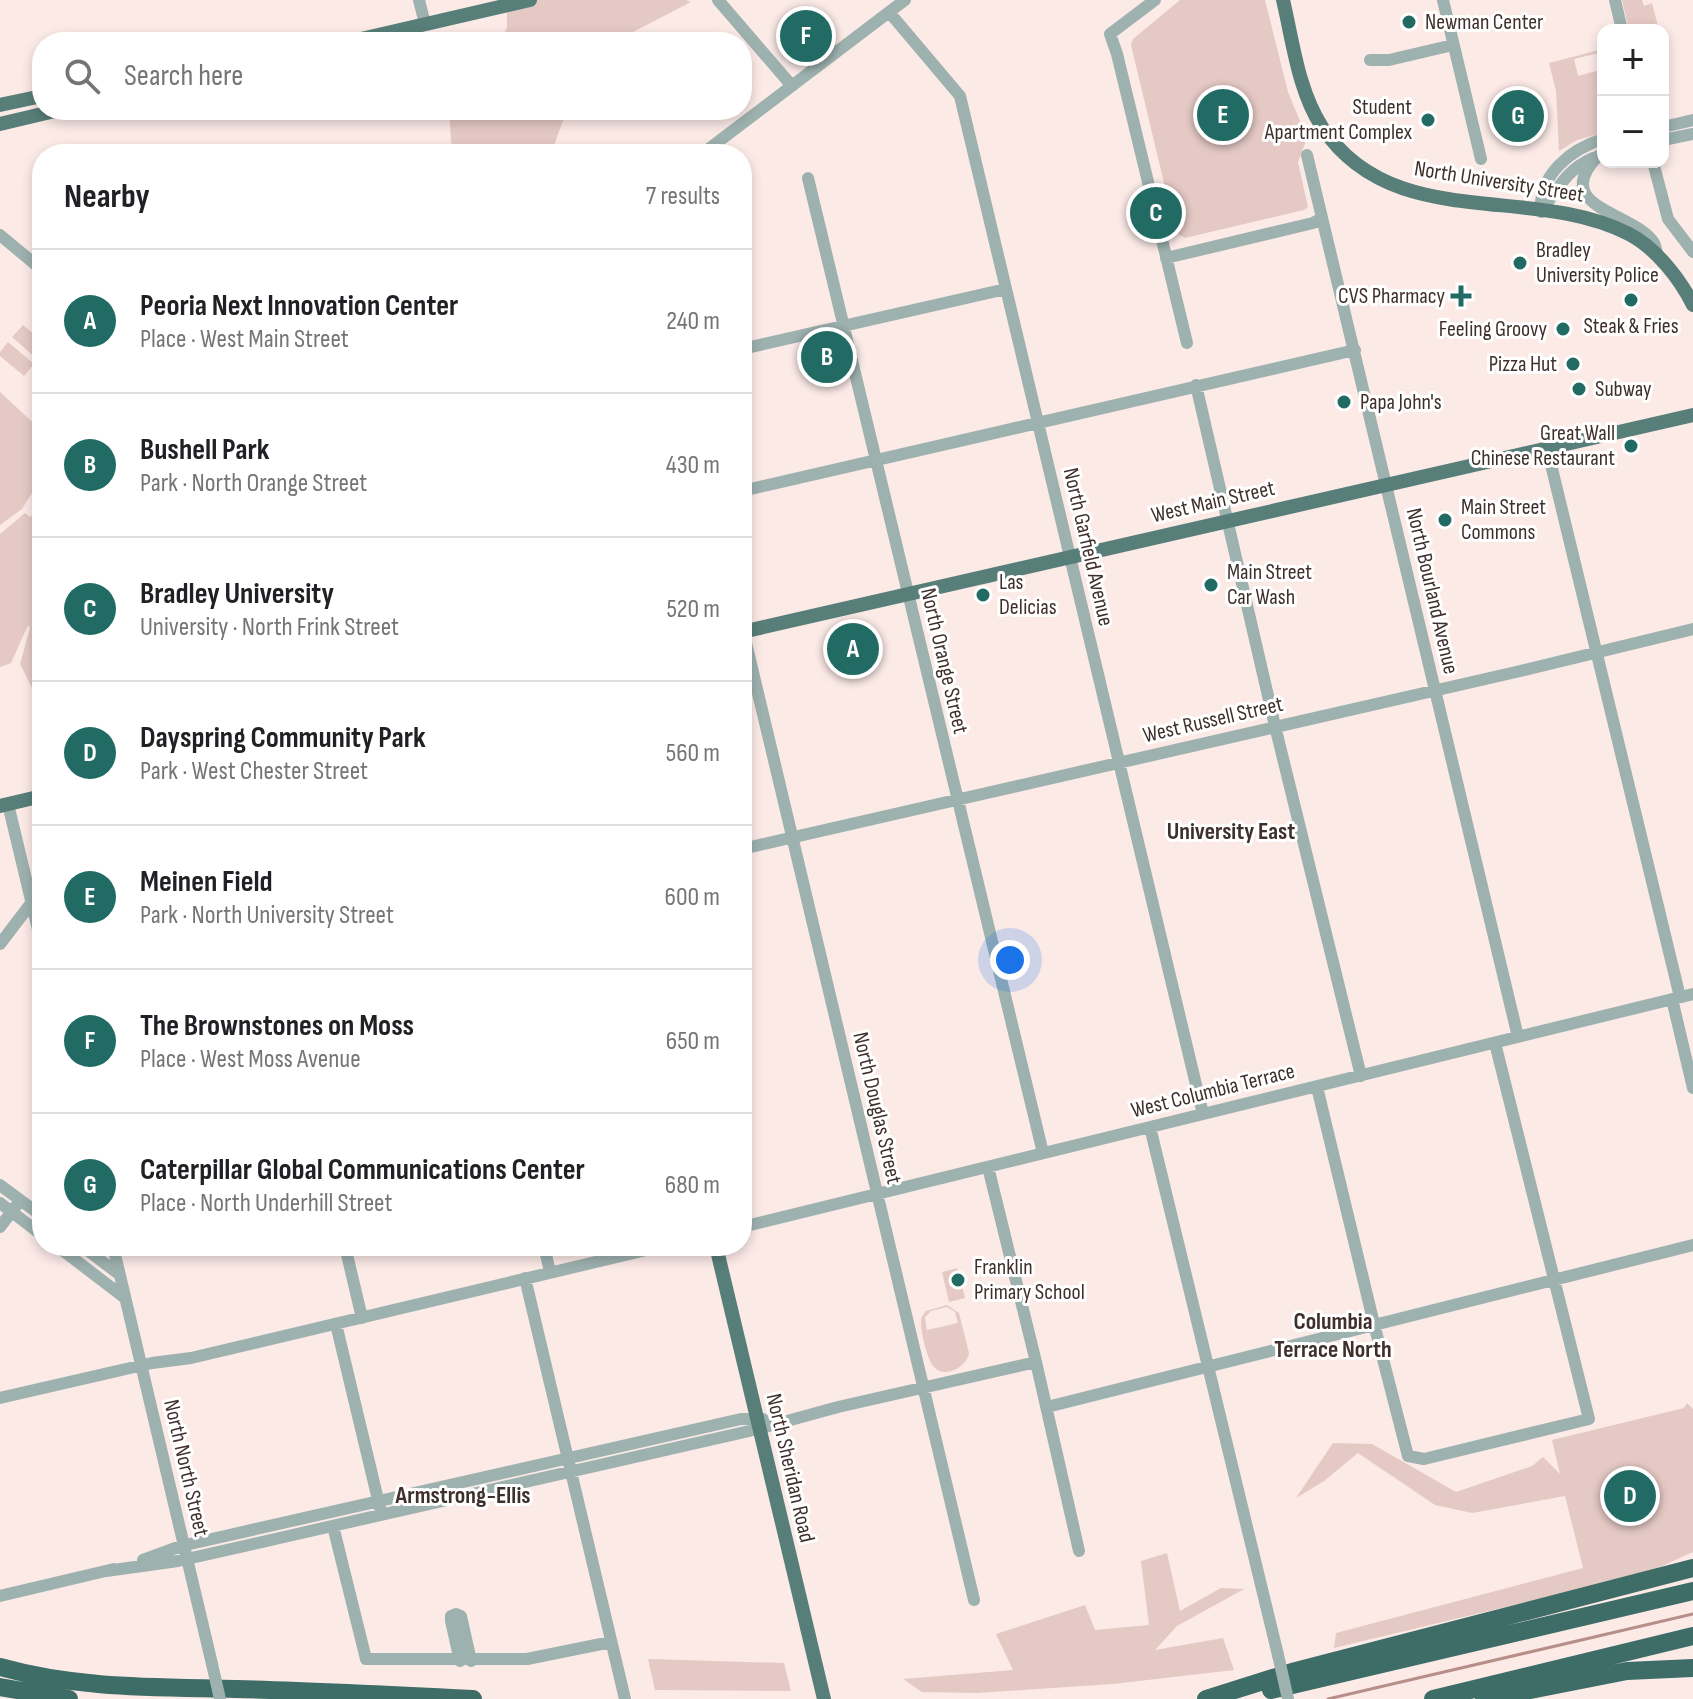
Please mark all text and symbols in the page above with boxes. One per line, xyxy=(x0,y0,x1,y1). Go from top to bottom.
pin: F xyxy=(780,6,832,66)
place label: Newman Center xyxy=(1425,9,1543,36)
marker: Newman Center xyxy=(1400,13,1418,31)
map controls xyxy=(1597,24,1669,168)
button: + xyxy=(1597,24,1669,96)
search box xyxy=(32,32,752,120)
icon: search xyxy=(60,54,104,98)
text: Search here xyxy=(124,58,243,94)
pin: E xyxy=(1197,85,1249,145)
pin: G xyxy=(1492,86,1544,146)
place label: Student Apartment Complex xyxy=(1264,94,1413,146)
button: − xyxy=(1597,96,1669,168)
marker: Student Apartment Complex xyxy=(1419,111,1437,129)
street label: North University Street xyxy=(1412,155,1586,209)
text: Nearby xyxy=(64,176,150,217)
text: 7 results xyxy=(646,181,720,212)
pin: C xyxy=(1130,183,1182,243)
place label: Bradley University Police xyxy=(1536,237,1659,289)
marker: Bradley University Police xyxy=(1511,254,1529,272)
place label: CVS Pharmacy xyxy=(1338,283,1445,310)
marker: CVS Pharmacy xyxy=(1452,287,1470,305)
text: Peoria Next Innovation Center xyxy=(140,288,458,324)
marker: Steak & Fries xyxy=(1622,291,1640,309)
text: A xyxy=(84,306,96,337)
text: 240 m xyxy=(666,306,720,337)
place label: Steak & Fries xyxy=(1583,313,1679,340)
place label: Feeling Groovy xyxy=(1439,316,1547,343)
marker: Feeling Groovy xyxy=(1554,320,1572,338)
text: Place · West Main Street xyxy=(140,324,349,355)
pin: B xyxy=(801,327,853,387)
place label: Pizza Hut xyxy=(1489,351,1557,378)
marker: Pizza Hut xyxy=(1564,355,1582,373)
place label: Subway xyxy=(1595,376,1652,403)
marker: Subway xyxy=(1570,380,1588,398)
place label: Papa John's xyxy=(1360,389,1442,416)
marker: Papa John's xyxy=(1335,393,1353,411)
place label: Great Wall Chinese Restaurant xyxy=(1471,420,1615,472)
text: Bushell Park xyxy=(140,432,269,468)
marker: Great Wall Chinese Restaurant xyxy=(1622,437,1640,455)
text: B xyxy=(84,450,96,481)
text: 430 m xyxy=(666,450,720,481)
street label: North Garfield Avenue xyxy=(1057,465,1119,629)
text: Park · North Orange Street xyxy=(140,468,367,499)
street label: West Main Street xyxy=(1149,475,1278,529)
place label: Main Street Commons xyxy=(1461,494,1546,546)
street label: North Bourland Avenue xyxy=(1400,505,1464,677)
marker: Main Street Commons xyxy=(1436,511,1454,529)
place label: Main Street Car Wash xyxy=(1227,559,1312,611)
place label: Las Delicias xyxy=(999,569,1057,621)
text: Bradley University xyxy=(140,576,334,612)
marker: Main Street Car Wash xyxy=(1202,576,1220,594)
street label: North Orange Street xyxy=(914,586,974,737)
marker: Las Delicias xyxy=(974,586,992,604)
text: C xyxy=(83,594,97,625)
text: 520 m xyxy=(666,594,720,625)
text: University · North Frink Street xyxy=(140,612,399,643)
pin: A xyxy=(827,619,879,679)
street label: West Russell Street xyxy=(1140,691,1286,749)
text: Dayspring Community Park xyxy=(140,720,426,756)
text: D xyxy=(83,738,97,769)
text: 560 m xyxy=(666,738,720,769)
text: Park · West Chester Street xyxy=(140,756,368,787)
district label: University East xyxy=(1167,817,1295,846)
text: Meinen Field xyxy=(140,864,273,900)
text: E xyxy=(84,882,96,913)
text: 600 m xyxy=(665,882,720,913)
text: Park · North University Street xyxy=(140,900,394,931)
your location xyxy=(990,940,1030,980)
text: The Brownstones on Moss xyxy=(140,1008,414,1044)
text: F xyxy=(85,1026,95,1057)
text: 650 m xyxy=(666,1026,720,1057)
street label: North Douglas Street xyxy=(846,1030,908,1187)
text: Place · West Moss Avenue xyxy=(140,1044,361,1075)
street label: West Columbia Terrace xyxy=(1128,1058,1298,1124)
text: Caterpillar Global Communications Center xyxy=(140,1152,585,1188)
text: G xyxy=(83,1170,97,1201)
text: 680 m xyxy=(665,1170,720,1201)
text: Place · North Underhill Street xyxy=(140,1188,392,1219)
place label: Franklin Primary School xyxy=(974,1254,1085,1306)
marker: Franklin Primary School xyxy=(949,1271,967,1289)
district label: Columbia Terrace North xyxy=(1274,1307,1392,1364)
street label: North Sheridan Road xyxy=(760,1391,820,1545)
street label: North North Street xyxy=(157,1397,215,1539)
pin: D xyxy=(1604,1466,1656,1526)
district label: Armstrong-Ellis xyxy=(395,1481,530,1510)

